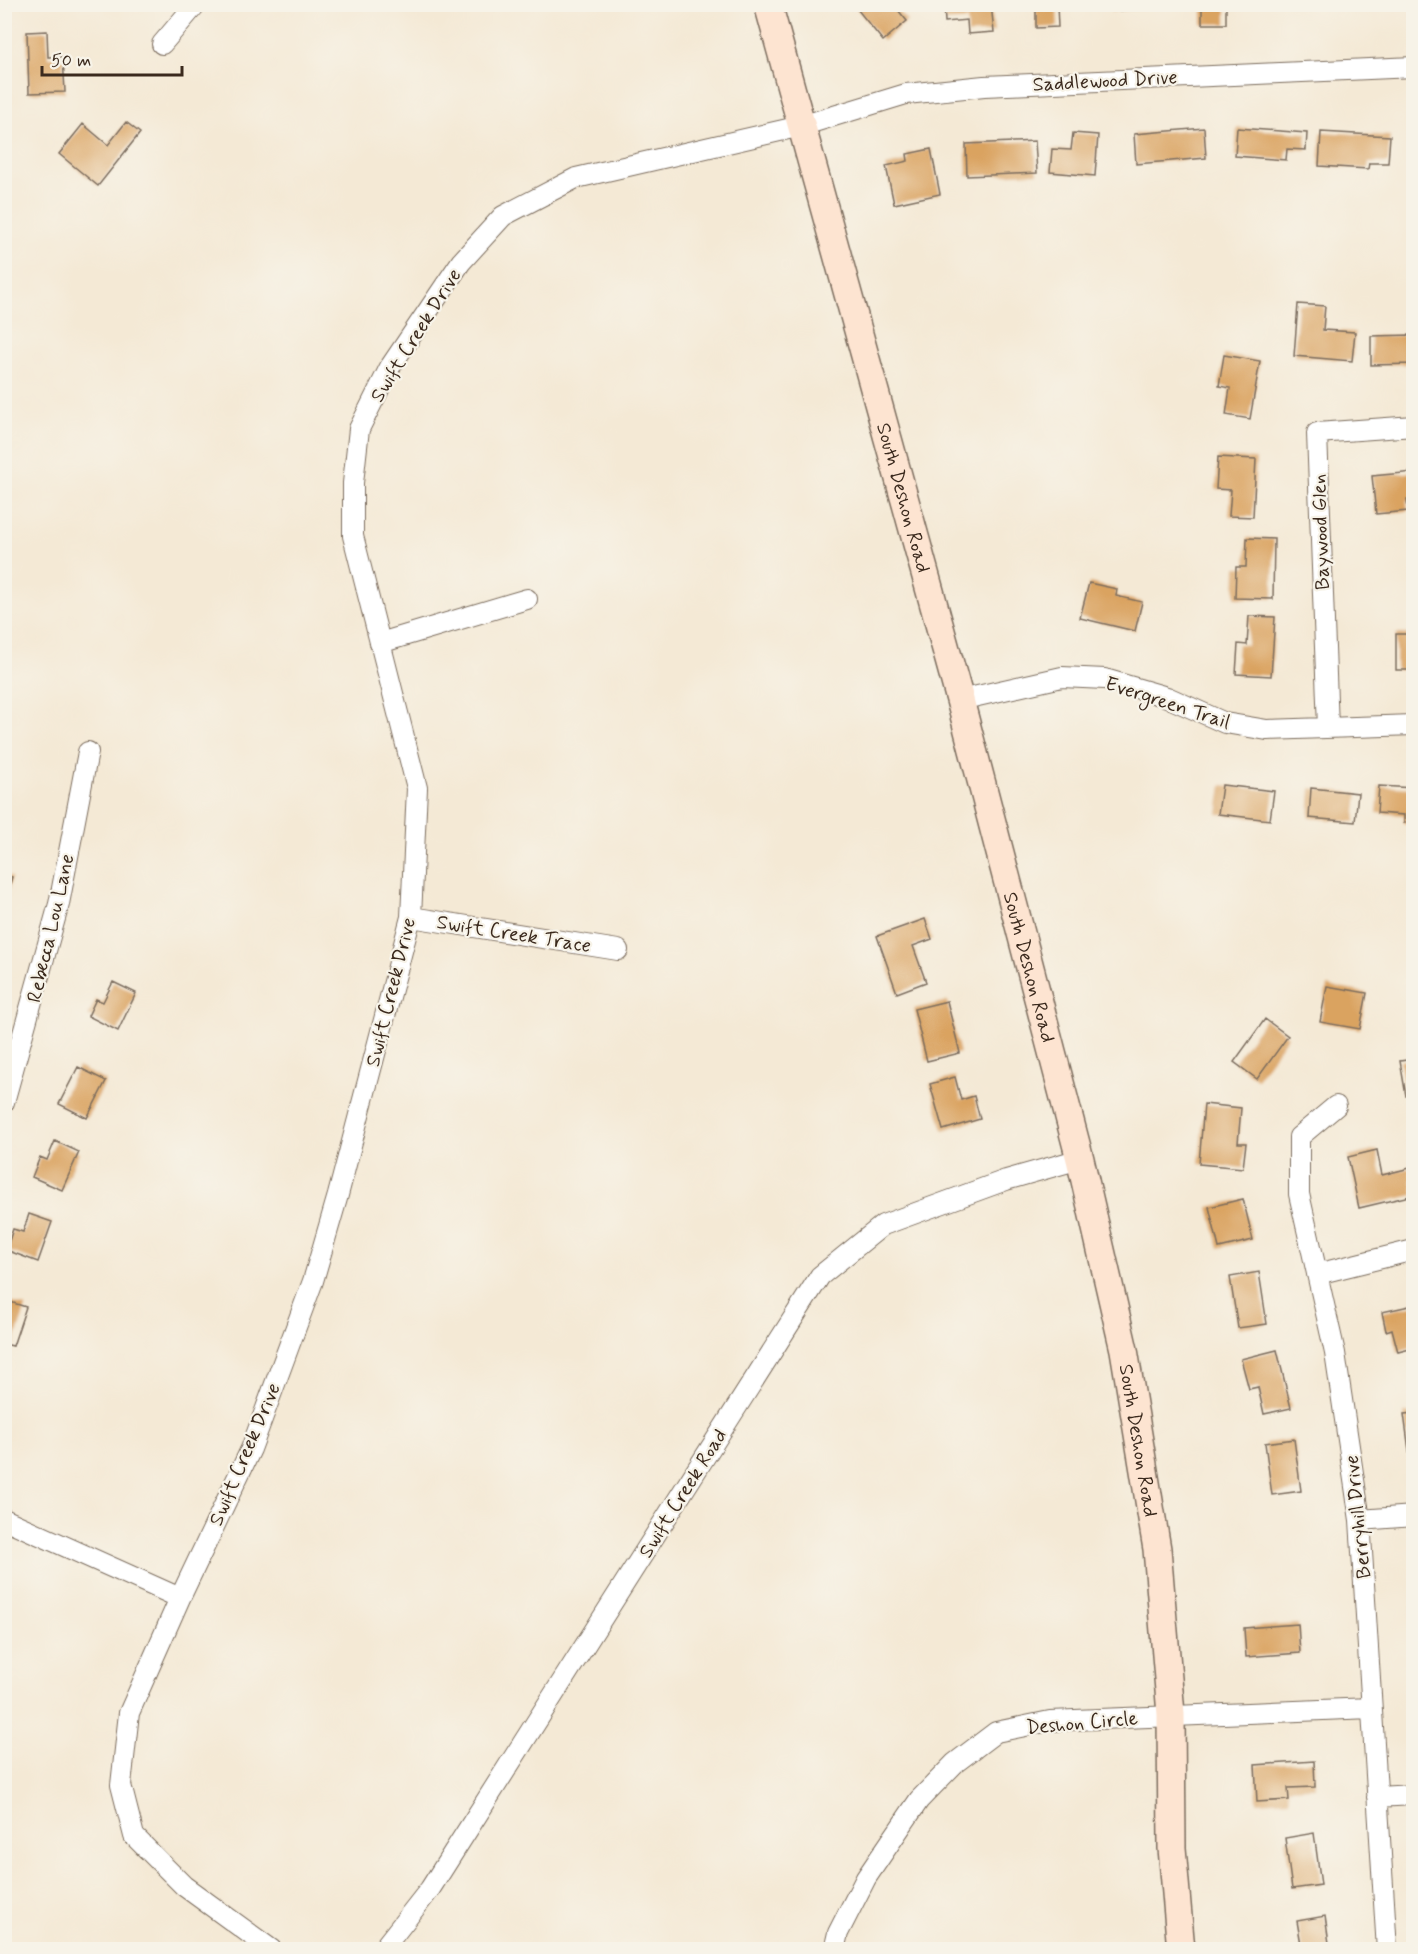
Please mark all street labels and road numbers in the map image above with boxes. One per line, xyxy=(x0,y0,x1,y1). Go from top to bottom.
street label: Saddlewood Drive xyxy=(1032,64,1178,99)
street label: Swift Creek Drive xyxy=(364,264,468,408)
street label: South Deshon Road xyxy=(869,420,936,576)
street label: Baywood Glen xyxy=(1306,473,1337,590)
street label: Evergreen Trail xyxy=(1101,671,1234,737)
street label: Rebecca Lou Lane xyxy=(21,851,82,1005)
street label: South Deshon Road xyxy=(996,889,1061,1046)
street label: Swift Creek Trace xyxy=(435,909,593,960)
street label: Swift Creek Drive xyxy=(360,915,423,1070)
street label: South Deshon Road xyxy=(1112,1362,1163,1519)
street label: Swift Creek Drive xyxy=(203,1379,288,1530)
street label: Swift Creek Road xyxy=(633,1424,734,1563)
street label: Berryhill Drive xyxy=(1339,1454,1378,1580)
street label: Deshon Circle xyxy=(1025,1705,1139,1742)

